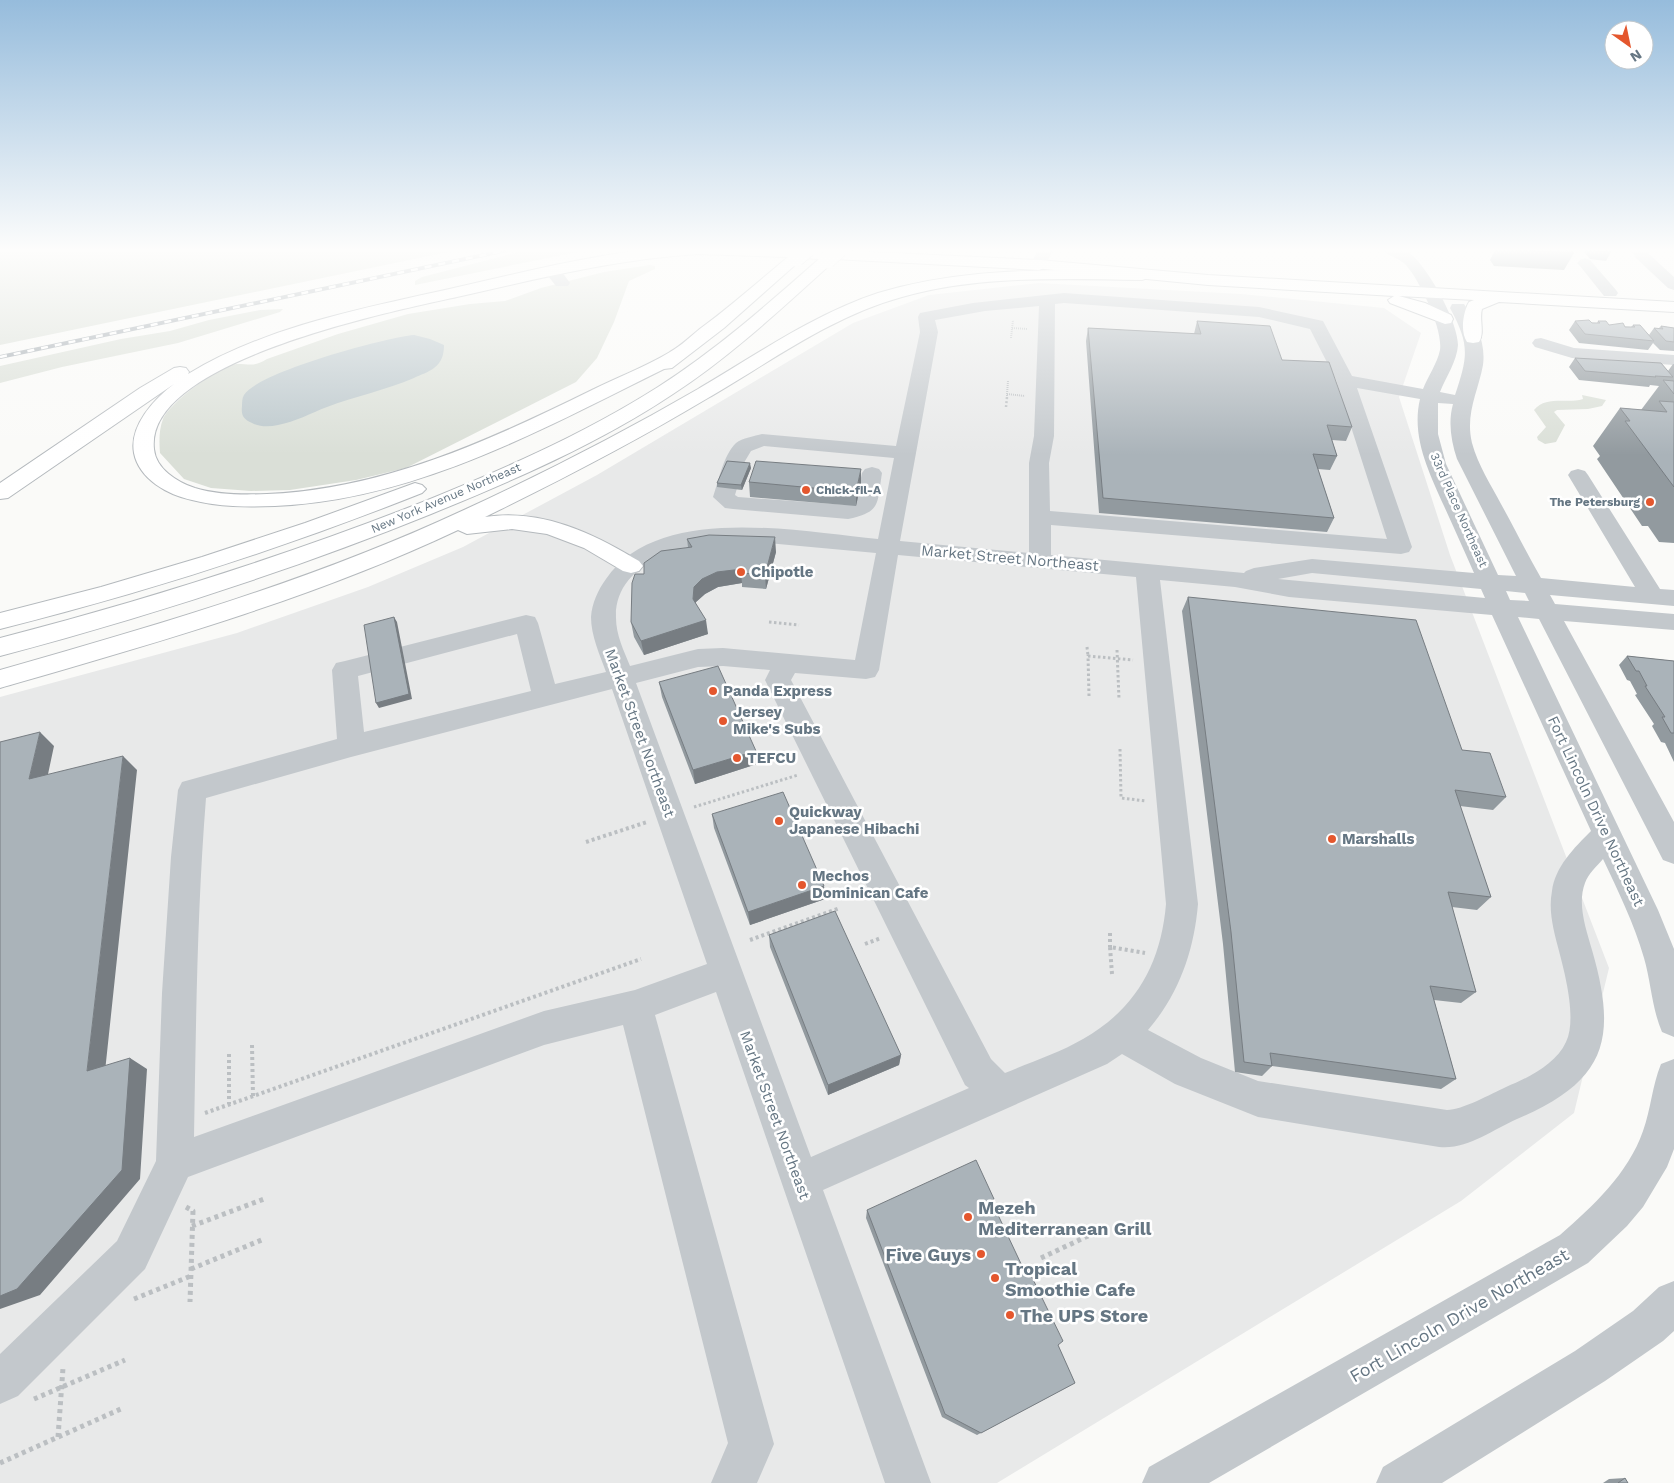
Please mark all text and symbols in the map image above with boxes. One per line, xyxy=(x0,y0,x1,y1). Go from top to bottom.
north arrow xyxy=(1604,20,1654,70)
text: N xyxy=(1627,46,1645,65)
street label: 33rd Place Northeast xyxy=(1427,451,1491,569)
street label: New York Avenue Northeast xyxy=(369,460,523,536)
place label: Chick-fil-A xyxy=(816,483,882,497)
marker: Chick-fil-A xyxy=(800,484,812,496)
place label: The Petersburg xyxy=(1549,495,1640,509)
marker: The Petersburg xyxy=(1644,496,1656,508)
street label: Market Street Northeast xyxy=(920,541,1100,575)
place label: Chipotle xyxy=(751,563,814,581)
marker: Chipotle xyxy=(735,566,747,578)
street label: Market Street Northeast xyxy=(601,646,679,820)
place label: Panda Express xyxy=(723,682,832,700)
marker: Panda Express xyxy=(707,685,719,697)
place label: Jersey Mike's Subs xyxy=(733,703,821,738)
street label: Fort Lincoln Drive Northeast xyxy=(1544,713,1648,910)
marker: Jersey Mike's Subs xyxy=(717,715,729,727)
place label: TEFCU xyxy=(747,749,796,767)
marker: TEFCU xyxy=(731,752,743,764)
place label: Quickway Japanese Hibachi xyxy=(789,803,919,838)
marker: Quickway Japanese Hibachi xyxy=(773,815,785,827)
place label: Marshalls xyxy=(1342,830,1414,848)
marker: Marshalls xyxy=(1326,833,1338,845)
place label: Mechos Dominican Cafe xyxy=(812,867,929,902)
marker: Mechos Dominican Cafe xyxy=(796,879,808,891)
street label: Market Street Northeast xyxy=(736,1028,814,1202)
place label: Mezeh Mediterranean Grill xyxy=(978,1197,1152,1239)
marker: Mezeh Mediterranean Grill xyxy=(962,1211,974,1223)
street label: Fort Lincoln Drive Northeast xyxy=(1346,1243,1573,1386)
place label: Five Guys xyxy=(886,1244,971,1265)
marker: Five Guys xyxy=(975,1248,987,1260)
place label: Tropical Smoothie Cafe xyxy=(1005,1258,1136,1300)
marker: Tropical Smoothie Cafe xyxy=(989,1272,1001,1284)
place label: The UPS Store xyxy=(1020,1305,1148,1326)
marker: The UPS Store xyxy=(1004,1309,1016,1321)

